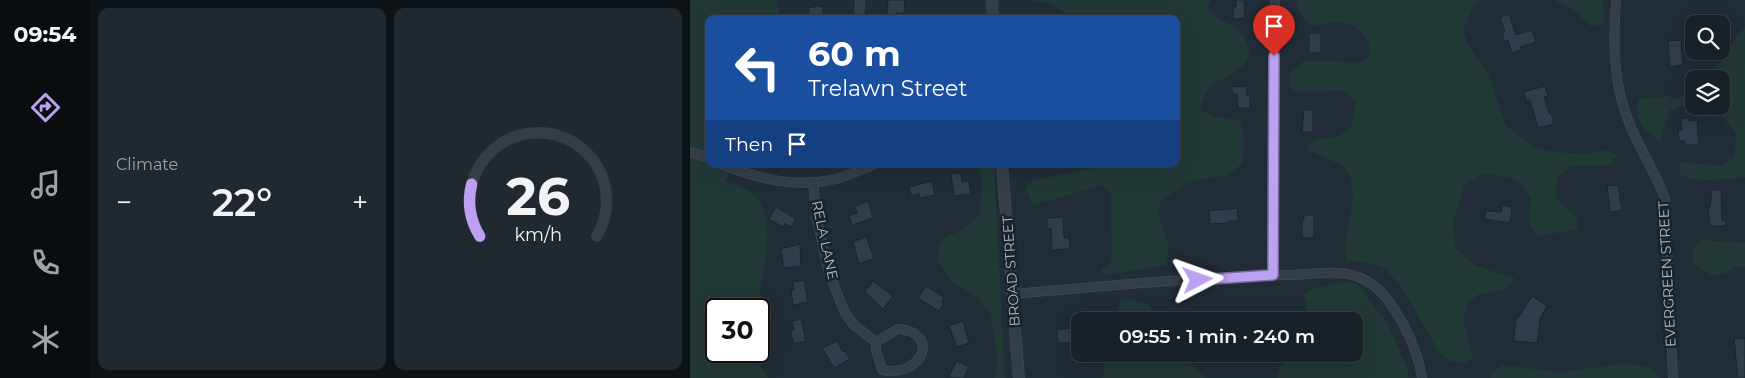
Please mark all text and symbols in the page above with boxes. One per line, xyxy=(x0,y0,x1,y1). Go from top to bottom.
pin xyxy=(1253,5,1295,56)
icon: arrive xyxy=(1260,12,1288,40)
map controls xyxy=(1685,15,1730,115)
button: search xyxy=(1685,15,1730,60)
text: 09:54 xyxy=(14,21,76,48)
text: 60 m xyxy=(808,32,901,75)
icon: left xyxy=(725,35,790,100)
button: layers xyxy=(1685,70,1730,115)
text: Trelawn Street xyxy=(808,75,967,102)
icon: directions xyxy=(28,90,63,125)
icon: arrive xyxy=(783,130,811,158)
text: Then xyxy=(725,133,773,156)
text: Climate xyxy=(116,155,178,174)
text: 26 xyxy=(506,165,570,228)
icon: music xyxy=(28,167,63,202)
text: 22° xyxy=(212,179,272,226)
text: − xyxy=(116,185,132,219)
text: + xyxy=(352,185,368,219)
street label: RELA LANE xyxy=(808,199,842,281)
street label: EVERGREEN STREET xyxy=(1654,200,1680,348)
street label: BROAD STREET xyxy=(998,215,1024,327)
text: km/h xyxy=(514,224,562,245)
icon: phone xyxy=(28,245,63,280)
position arrow xyxy=(1171,253,1223,305)
speed limit sign: 30 xyxy=(705,298,770,363)
icon: climate xyxy=(28,322,63,357)
text: 09:55 · 1 min · 240 m xyxy=(1119,325,1315,348)

